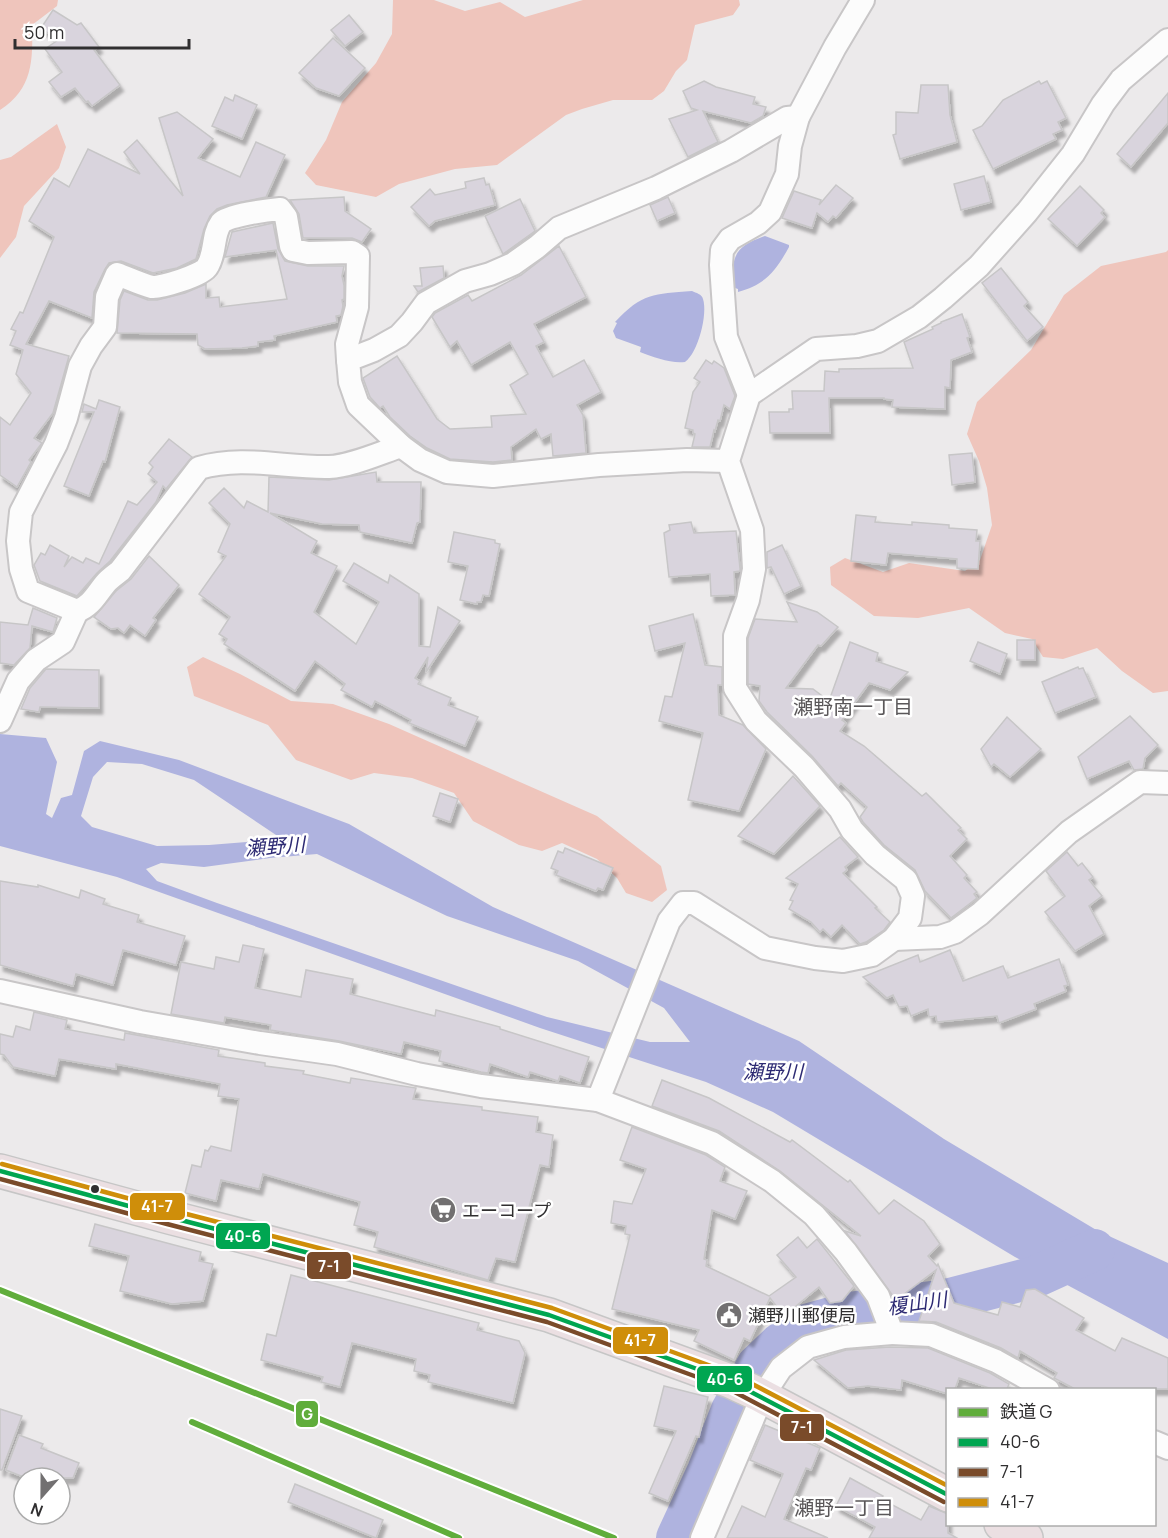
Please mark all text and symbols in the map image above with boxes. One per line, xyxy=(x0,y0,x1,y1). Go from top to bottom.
scale bar xyxy=(15,12,189,50)
text: 50 m xyxy=(24,20,64,44)
district label: 瀬野南一丁目 xyxy=(793,693,913,720)
water label: 瀬野川 xyxy=(244,830,308,862)
water label: 瀬野川 xyxy=(743,1058,805,1085)
unlabelled marker xyxy=(89,1183,101,1195)
line badge: 41-7 xyxy=(129,1192,186,1221)
text: 41-7 xyxy=(141,1195,173,1217)
supermarket icon: エーコープ xyxy=(428,1195,458,1225)
place label: エーコープ xyxy=(462,1198,551,1222)
line badge: 40-6 xyxy=(215,1222,271,1250)
text: 40-6 xyxy=(225,1225,262,1247)
line badge: 7-1 xyxy=(306,1251,352,1280)
text: 7-1 xyxy=(318,1255,340,1277)
water label: 榎山川 xyxy=(885,1285,951,1321)
public building icon: 瀬野川郵便局 xyxy=(714,1300,744,1330)
place label: 瀬野川郵便局 xyxy=(748,1303,856,1327)
line badge: 41-7 xyxy=(612,1326,669,1355)
text: 41-7 xyxy=(624,1329,656,1351)
line badge: 40-6 xyxy=(696,1365,753,1393)
text: 40-6 xyxy=(707,1368,744,1390)
legend xyxy=(946,1388,1156,1526)
text: 鉄道 G xyxy=(1000,1399,1053,1423)
line badge: G xyxy=(295,1400,319,1428)
text: G xyxy=(301,1403,313,1425)
line badge: 7-1 xyxy=(779,1413,825,1442)
text: 7-1 xyxy=(791,1416,813,1438)
text: 40-6 xyxy=(1000,1429,1040,1453)
text: 7-1 xyxy=(1000,1459,1024,1483)
north arrow xyxy=(12,1466,72,1526)
text: 41-7 xyxy=(1000,1489,1034,1513)
district label: 瀬野一丁目 xyxy=(794,1494,894,1521)
text: N xyxy=(27,1498,46,1522)

